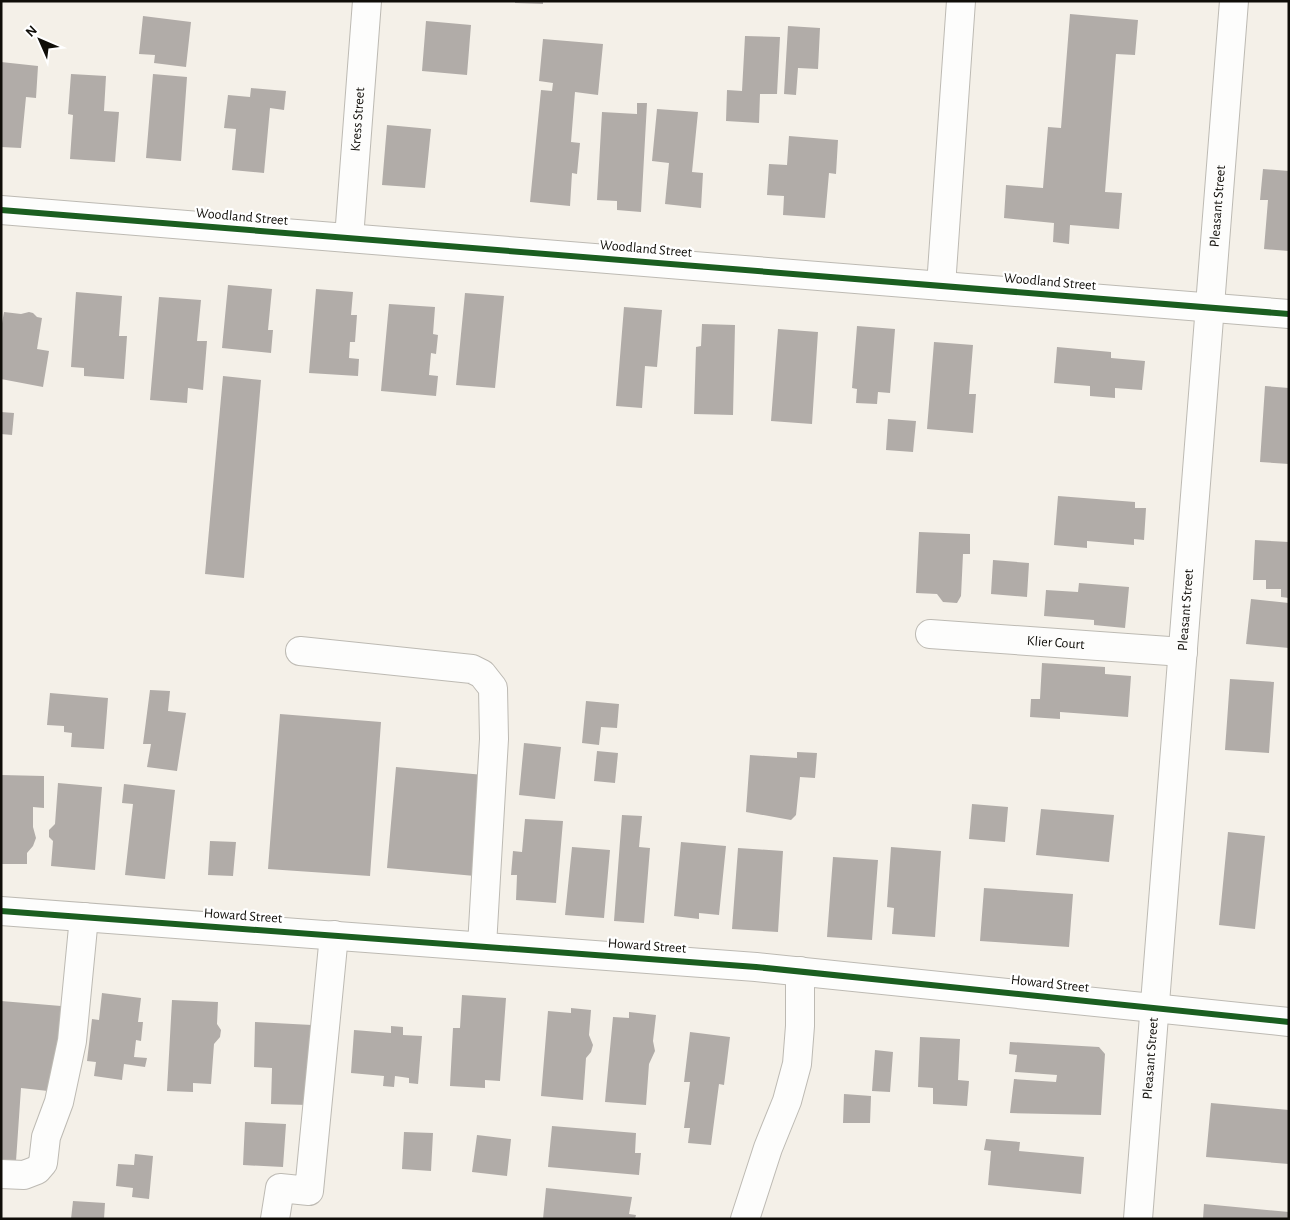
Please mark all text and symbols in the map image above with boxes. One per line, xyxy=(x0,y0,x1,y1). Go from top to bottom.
north arrow xyxy=(15,15,65,65)
text: N xyxy=(23,23,40,40)
street label: Kress Street xyxy=(349,86,367,152)
street label: Pleasant Street xyxy=(1208,164,1228,248)
street label: Woodland Street xyxy=(195,206,289,228)
street label: Woodland Street xyxy=(599,238,693,260)
street label: Woodland Street xyxy=(1003,271,1097,293)
street label: Pleasant Street xyxy=(1176,568,1196,651)
street label: Klier Court xyxy=(1026,634,1085,652)
street label: Howard Street xyxy=(203,906,283,926)
street label: Howard Street xyxy=(607,936,687,956)
street label: Howard Street xyxy=(1010,973,1090,995)
street label: Pleasant Street xyxy=(1140,1016,1161,1100)

